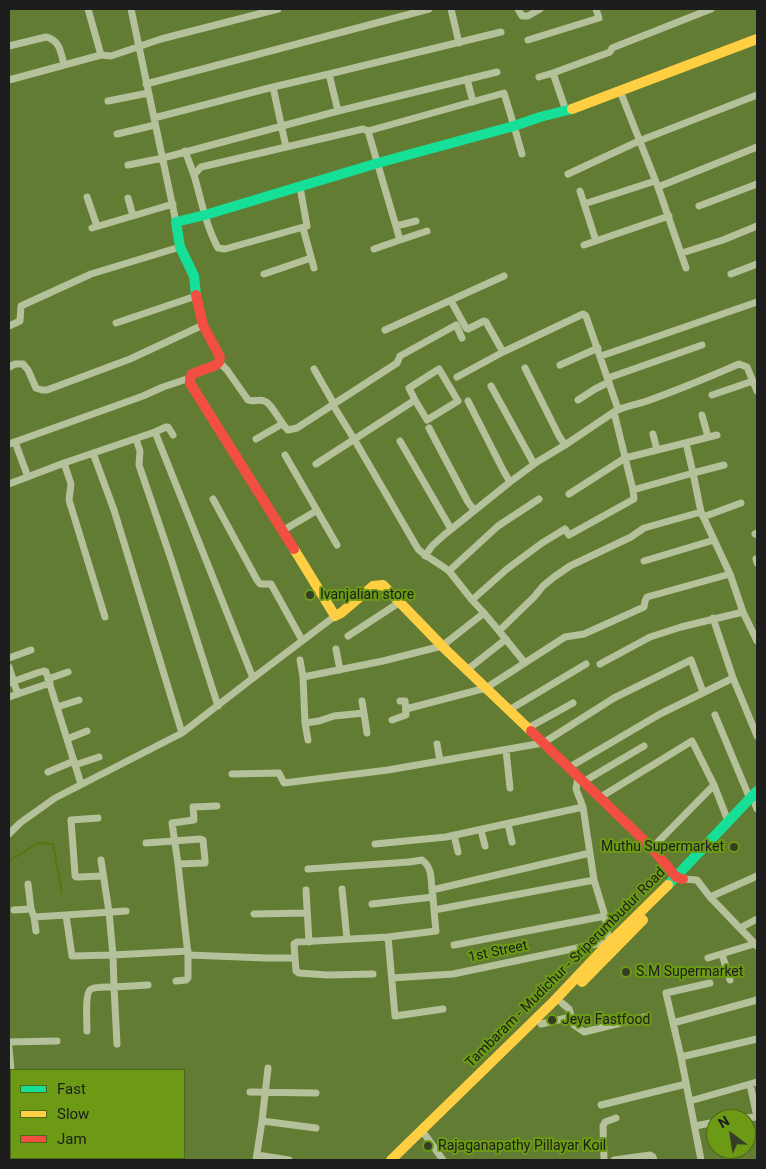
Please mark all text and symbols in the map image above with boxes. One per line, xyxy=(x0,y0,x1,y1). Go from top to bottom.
place label: Ivanjalian store xyxy=(320,587,414,603)
marker: Ivanjalian store xyxy=(304,589,316,601)
place label: Muthu Supermarket xyxy=(601,839,724,855)
marker: Muthu Supermarket xyxy=(728,841,740,853)
street label: Tambaram - Mudichur - Sriperumbudur Road xyxy=(463,865,669,1071)
street label: 1st Street xyxy=(467,938,529,966)
place label: S.M Supermarket xyxy=(636,964,743,980)
marker: S.M Supermarket xyxy=(620,966,632,978)
place label: Jeya Fastfood xyxy=(562,1012,650,1028)
marker: Jeya Fastfood xyxy=(546,1014,558,1026)
legend xyxy=(10,1069,185,1159)
text: Fast xyxy=(57,1080,86,1098)
text: Slow xyxy=(57,1105,89,1123)
north arrow xyxy=(706,1109,756,1159)
text: N xyxy=(715,1113,732,1131)
text: Jam xyxy=(57,1130,87,1148)
place label: Rajaganapathy Pillayar Koil xyxy=(438,1138,606,1154)
marker: Rajaganapathy Pillayar Koil xyxy=(422,1140,434,1152)

